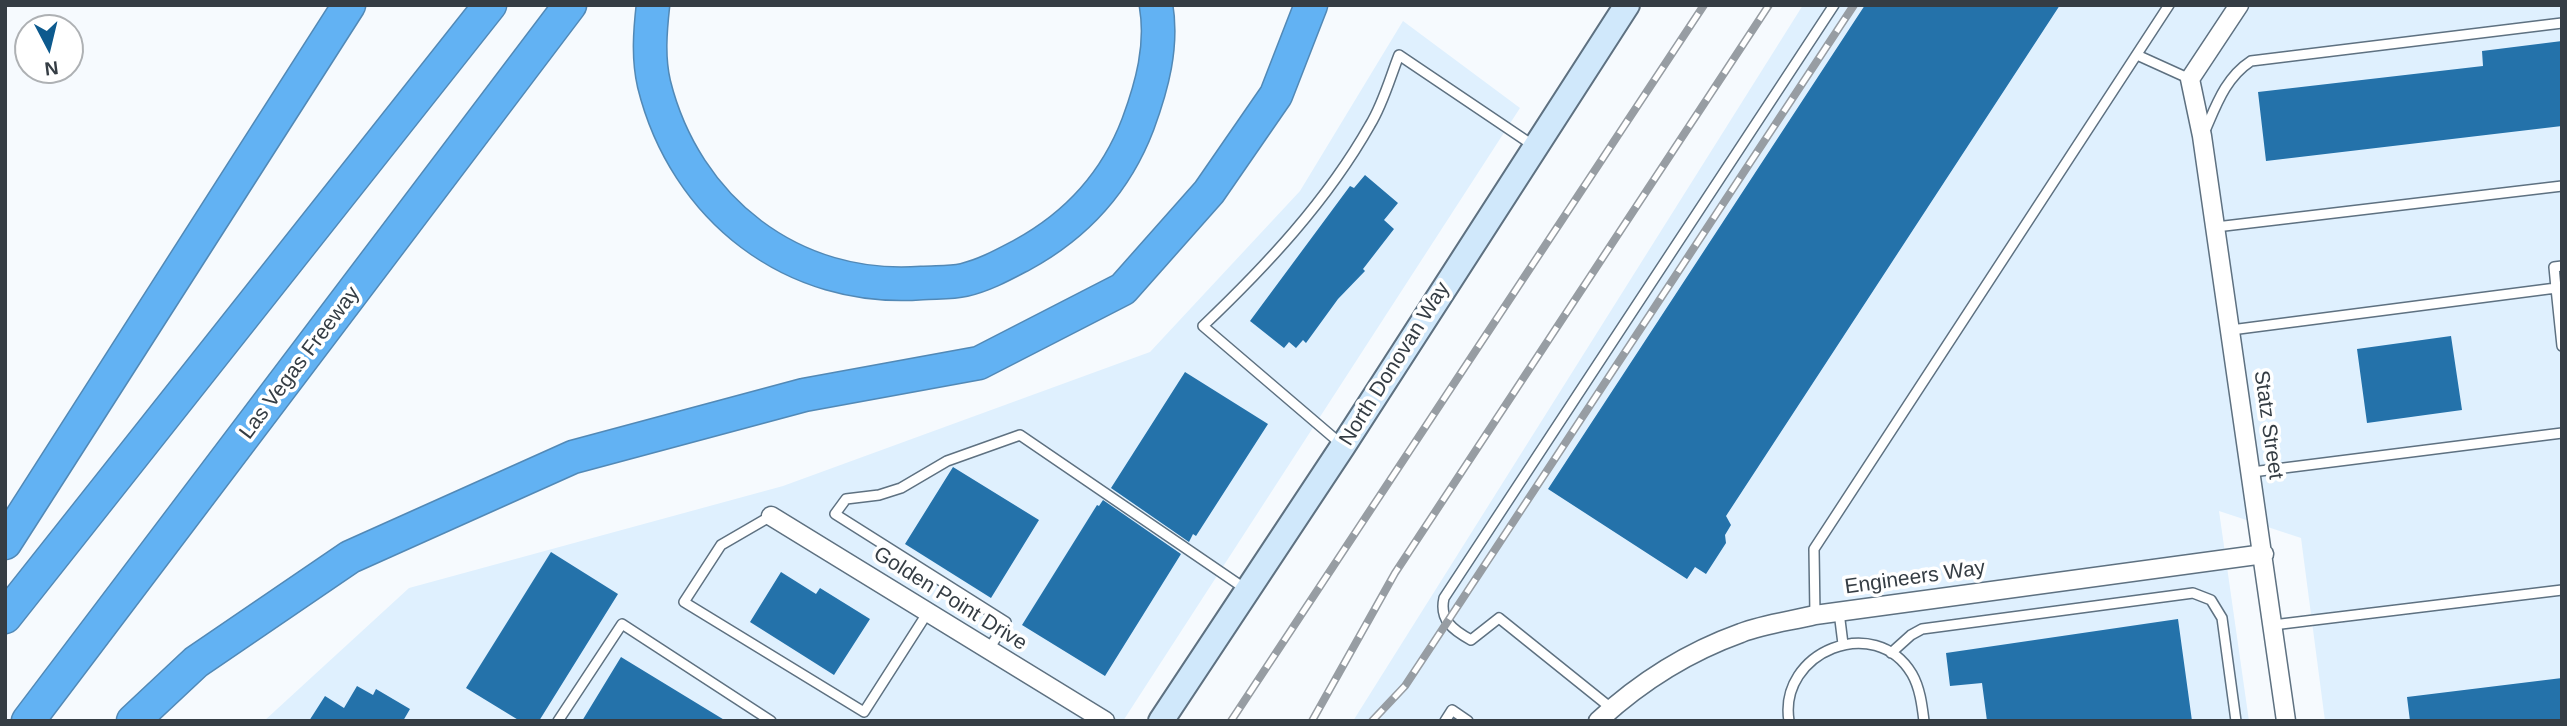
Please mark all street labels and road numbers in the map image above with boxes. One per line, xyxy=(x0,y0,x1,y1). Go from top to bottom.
street label: North Donovan Way xyxy=(1334,277,1456,451)
street label: Las Vegas Freeway xyxy=(234,282,366,444)
street label: Statz Street xyxy=(2248,369,2288,481)
street label: Golden Point Drive xyxy=(869,542,1031,656)
street label: Engineers Way xyxy=(1843,556,1987,600)

